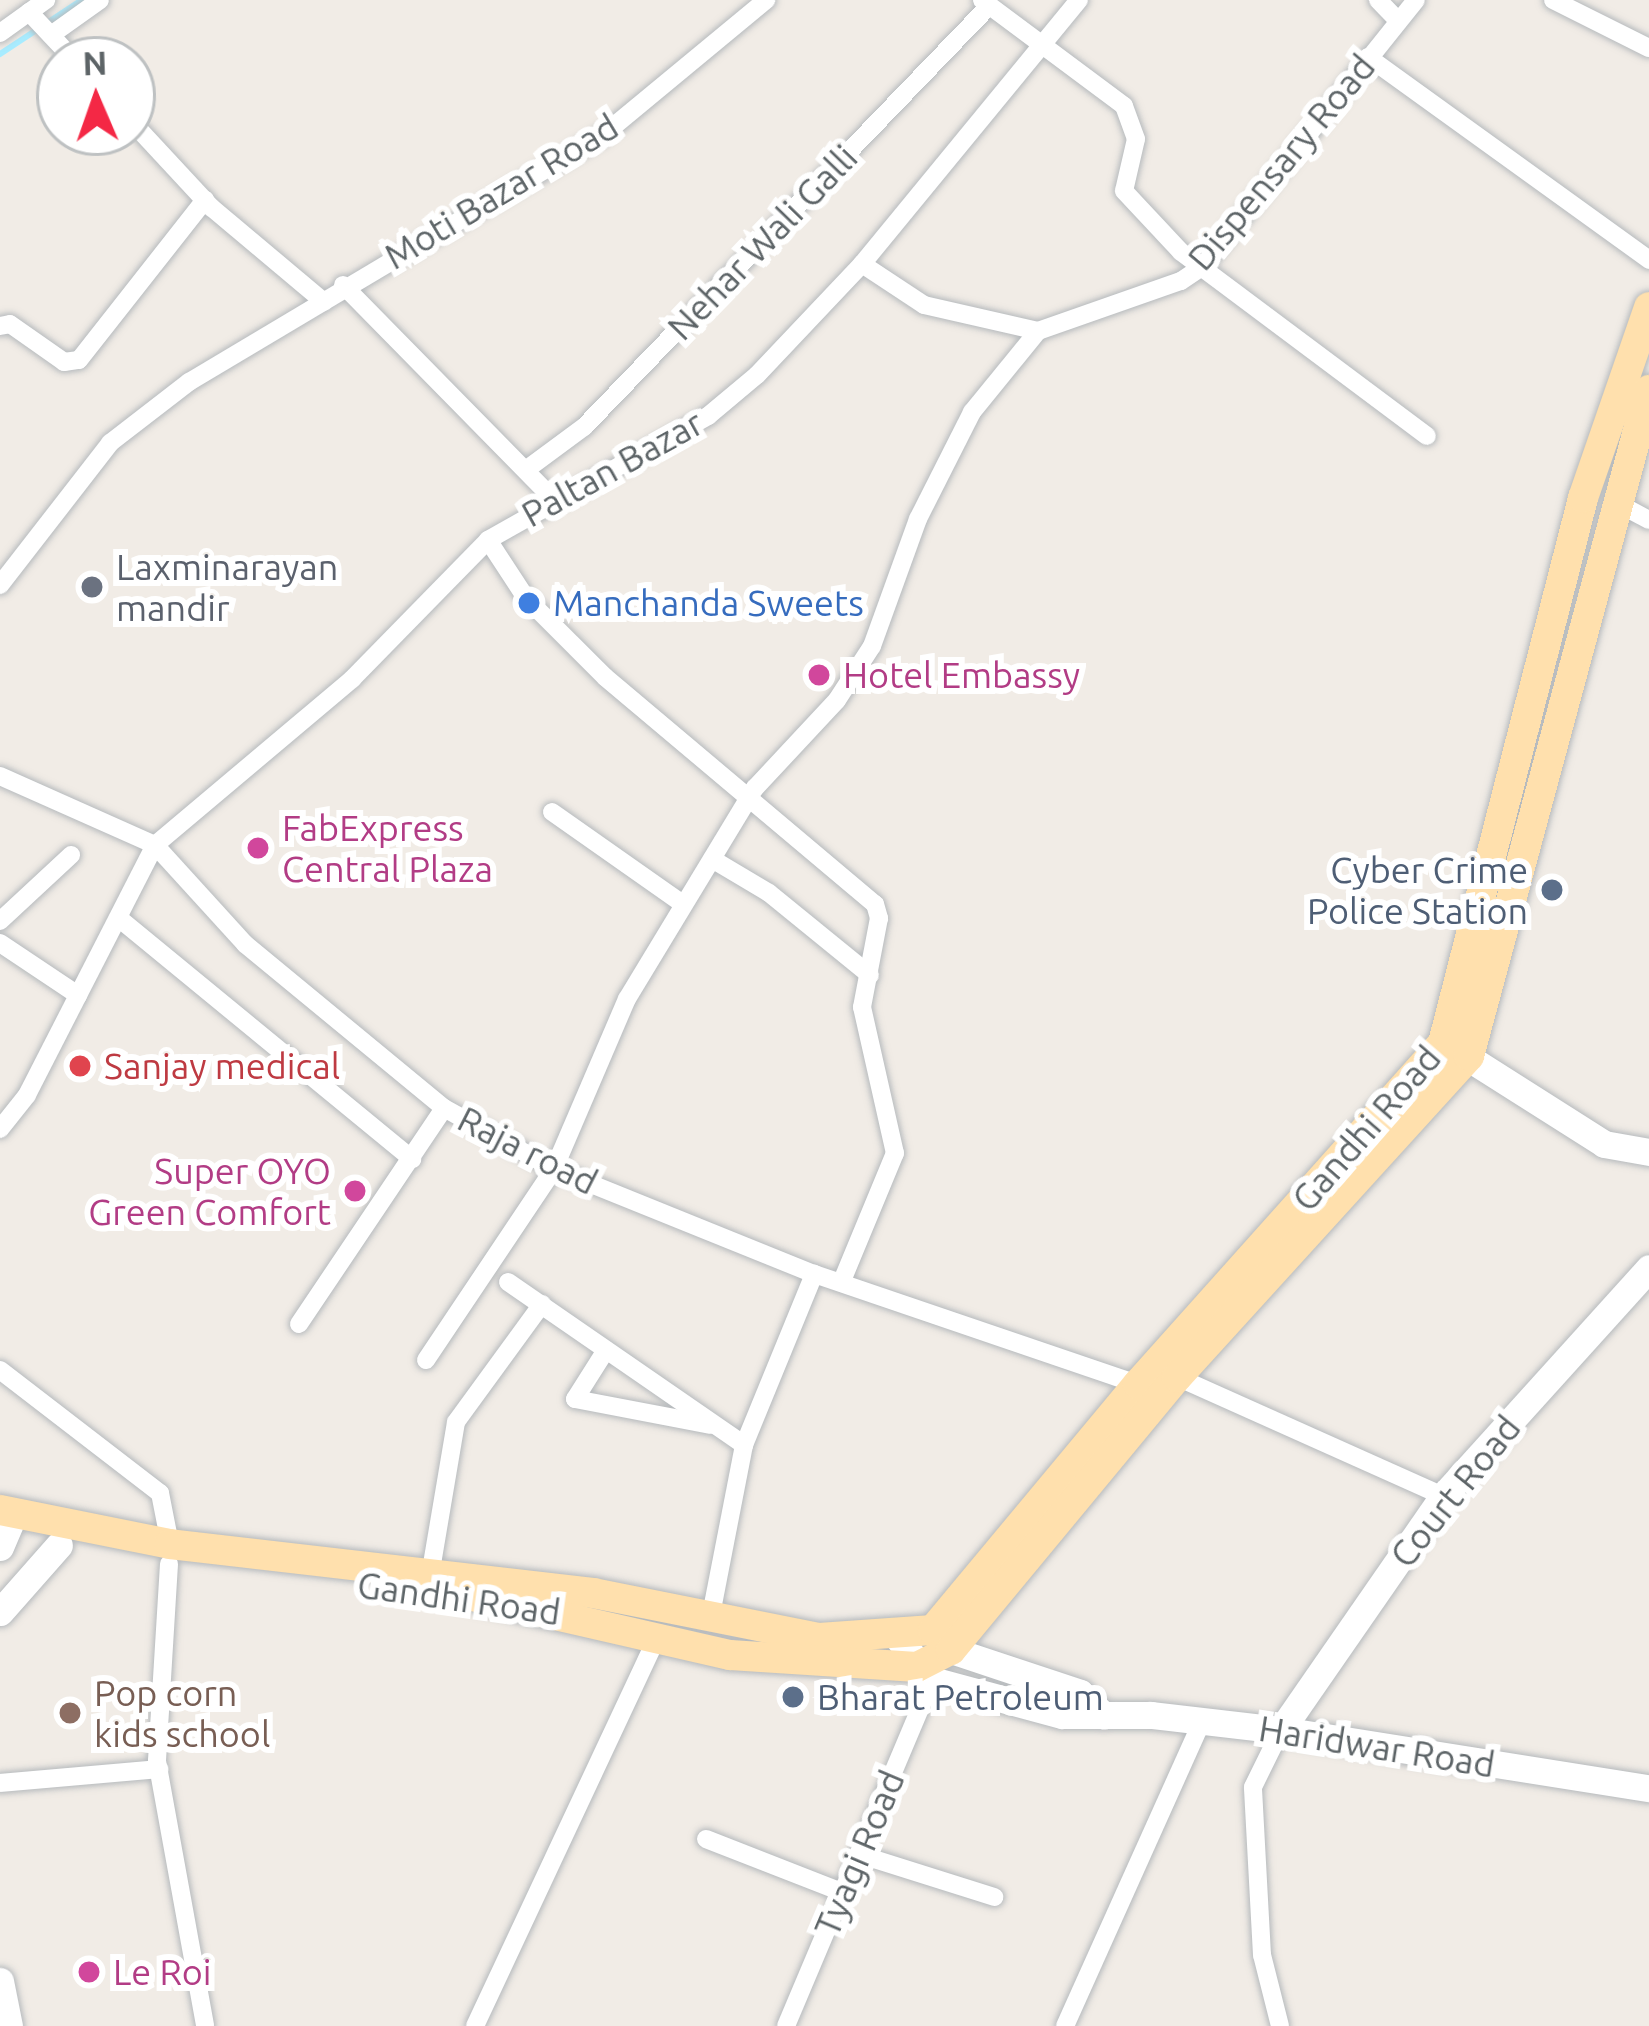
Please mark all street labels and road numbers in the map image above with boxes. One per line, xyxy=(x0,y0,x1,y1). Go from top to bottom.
street label: Dispensary Road xyxy=(1178,45,1384,279)
street label: Moti Bazar Road xyxy=(376,104,626,278)
street label: Nehar Wali Galli xyxy=(658,136,866,348)
street label: Paltan Bazar xyxy=(514,401,710,535)
street label: Gandhi Road xyxy=(1283,1037,1449,1219)
street label: Raja road xyxy=(451,1097,605,1203)
street label: Court Road xyxy=(1381,1406,1529,1576)
street label: Gandhi Road xyxy=(355,1562,563,1634)
street label: Haridwar Road xyxy=(1256,1706,1498,1786)
street label: Tyagi Road xyxy=(805,1764,913,1942)

